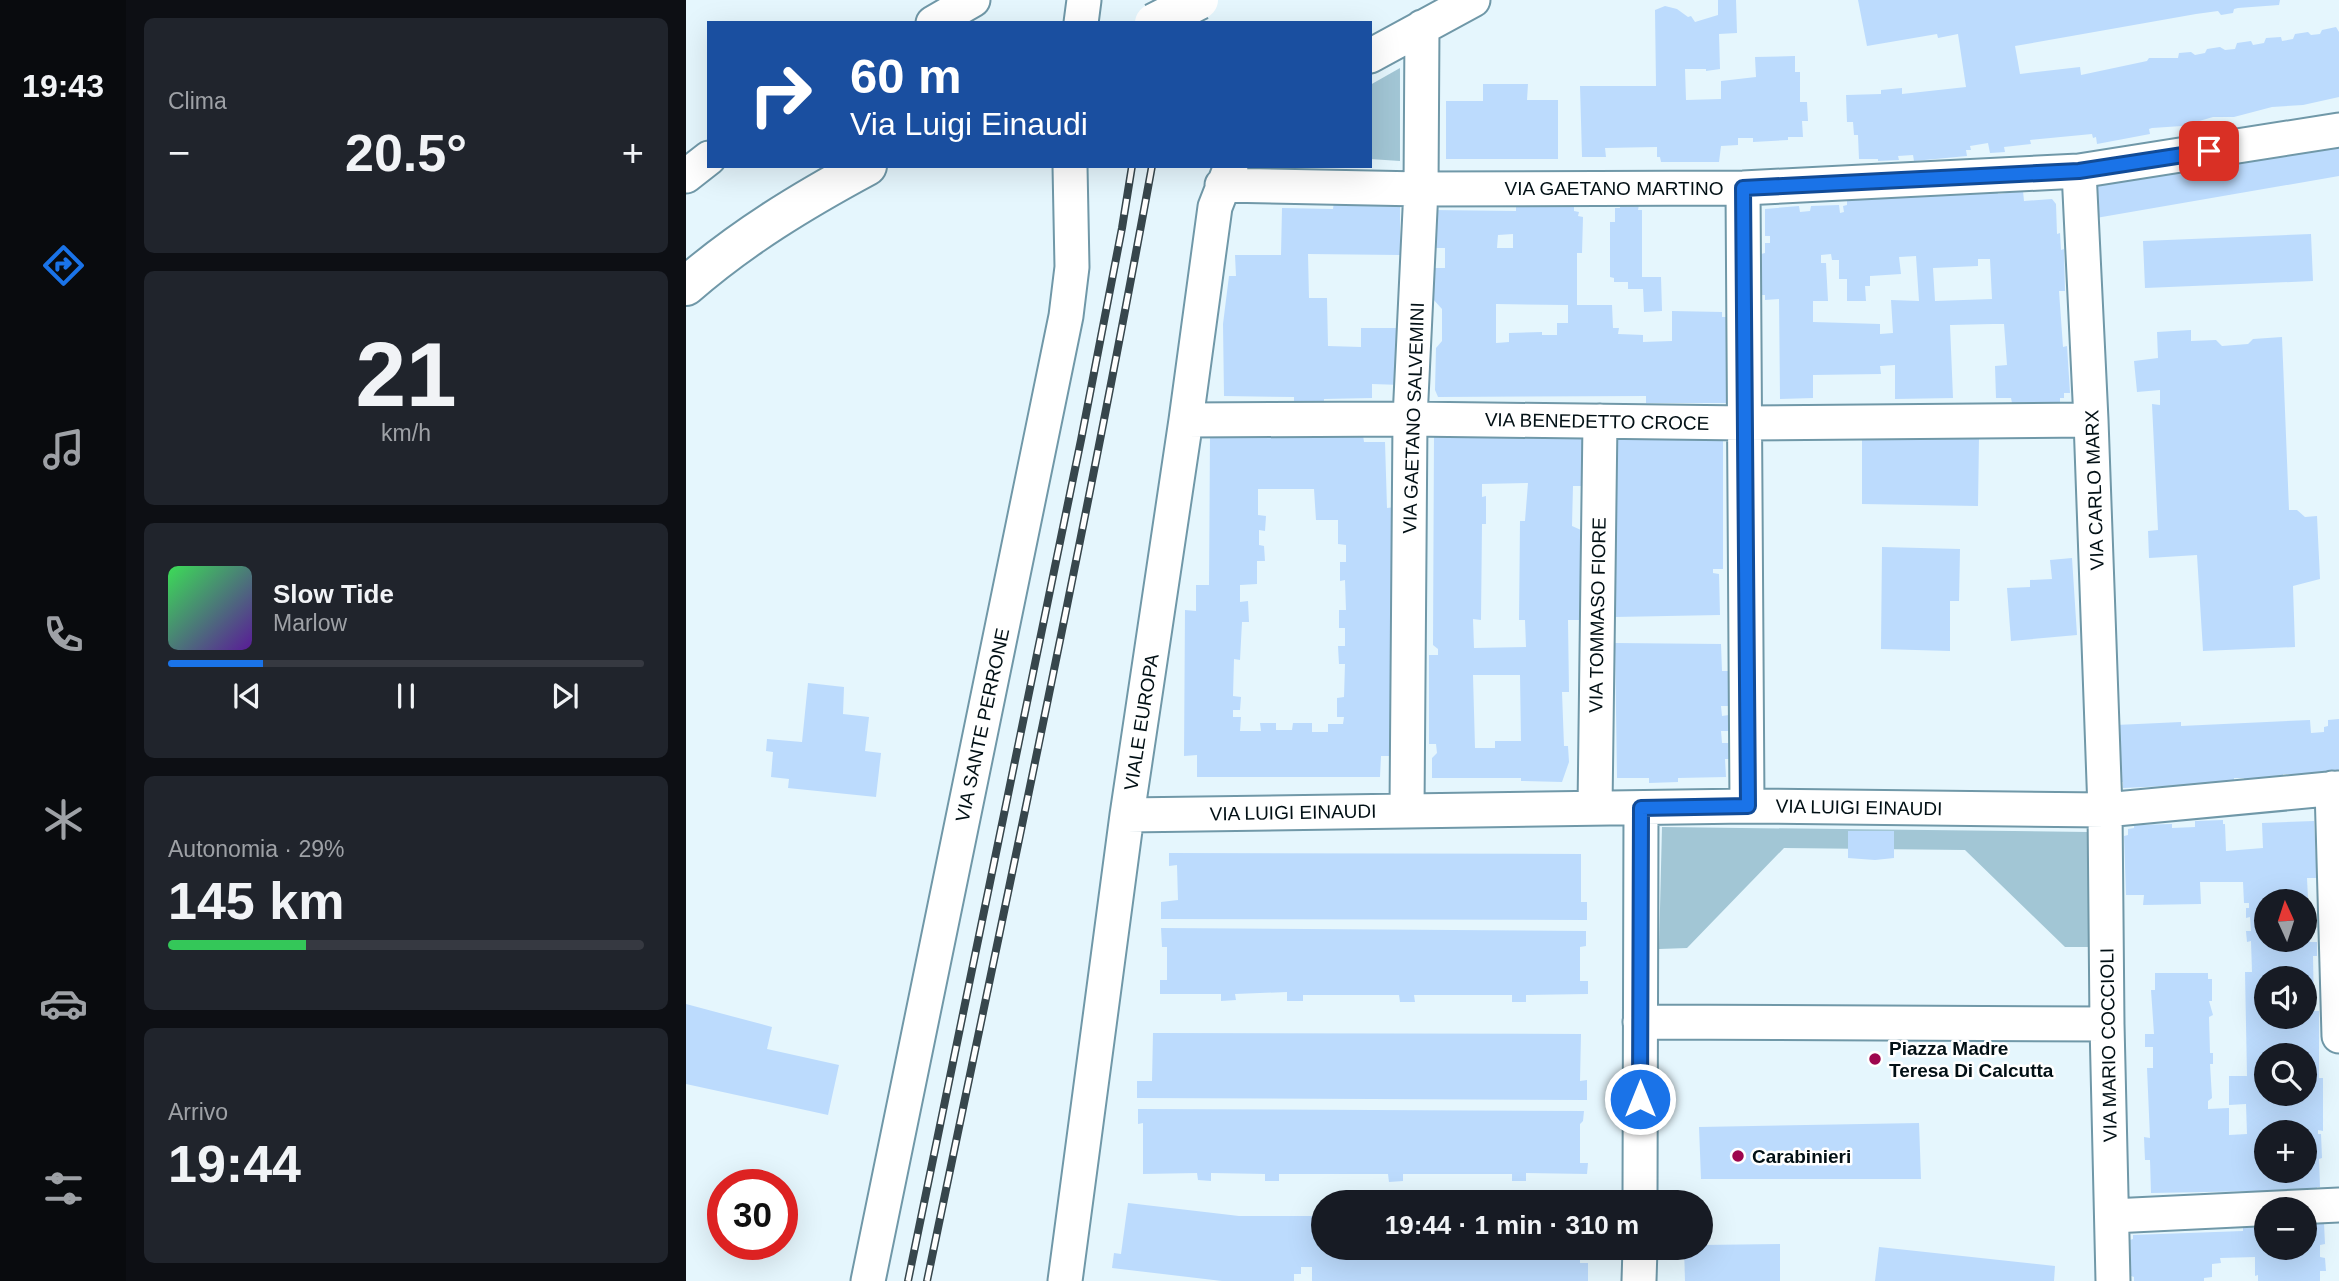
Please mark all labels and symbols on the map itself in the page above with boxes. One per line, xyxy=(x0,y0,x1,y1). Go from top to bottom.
pin xyxy=(2179,121,2239,181)
street label: VIA GAETANO MARTINO xyxy=(1505,178,1723,199)
street label: VIA GAETANO SALVEMINI xyxy=(1399,302,1428,534)
street label: VIA BENEDETTO CROCE xyxy=(1485,409,1709,434)
street label: VIA CARLO MARX xyxy=(2081,409,2108,571)
street label: VIA TOMMASO FIORE xyxy=(1585,517,1610,713)
street label: VIA SANTE PERRONE xyxy=(952,626,1013,824)
street label: VIALE EUROPA xyxy=(1120,652,1163,792)
street label: VIA LUIGI EINAUDI xyxy=(1775,796,1943,819)
street label: VIA LUIGI EINAUDI xyxy=(1209,801,1377,824)
north arrow xyxy=(2254,889,2317,952)
street label: VIA MARIO COCCIOLI xyxy=(2096,948,2121,1142)
place label: Piazza Madre Teresa Di Calcutta xyxy=(1889,1038,2054,1081)
marker: Piazza Madre Teresa Di Calcutta xyxy=(1867,1051,1883,1067)
position arrow xyxy=(1603,1062,1677,1136)
place label: Carabinieri xyxy=(1752,1146,1851,1167)
marker: Carabinieri xyxy=(1730,1148,1746,1164)
speed limit sign: 30 xyxy=(707,1169,798,1260)

